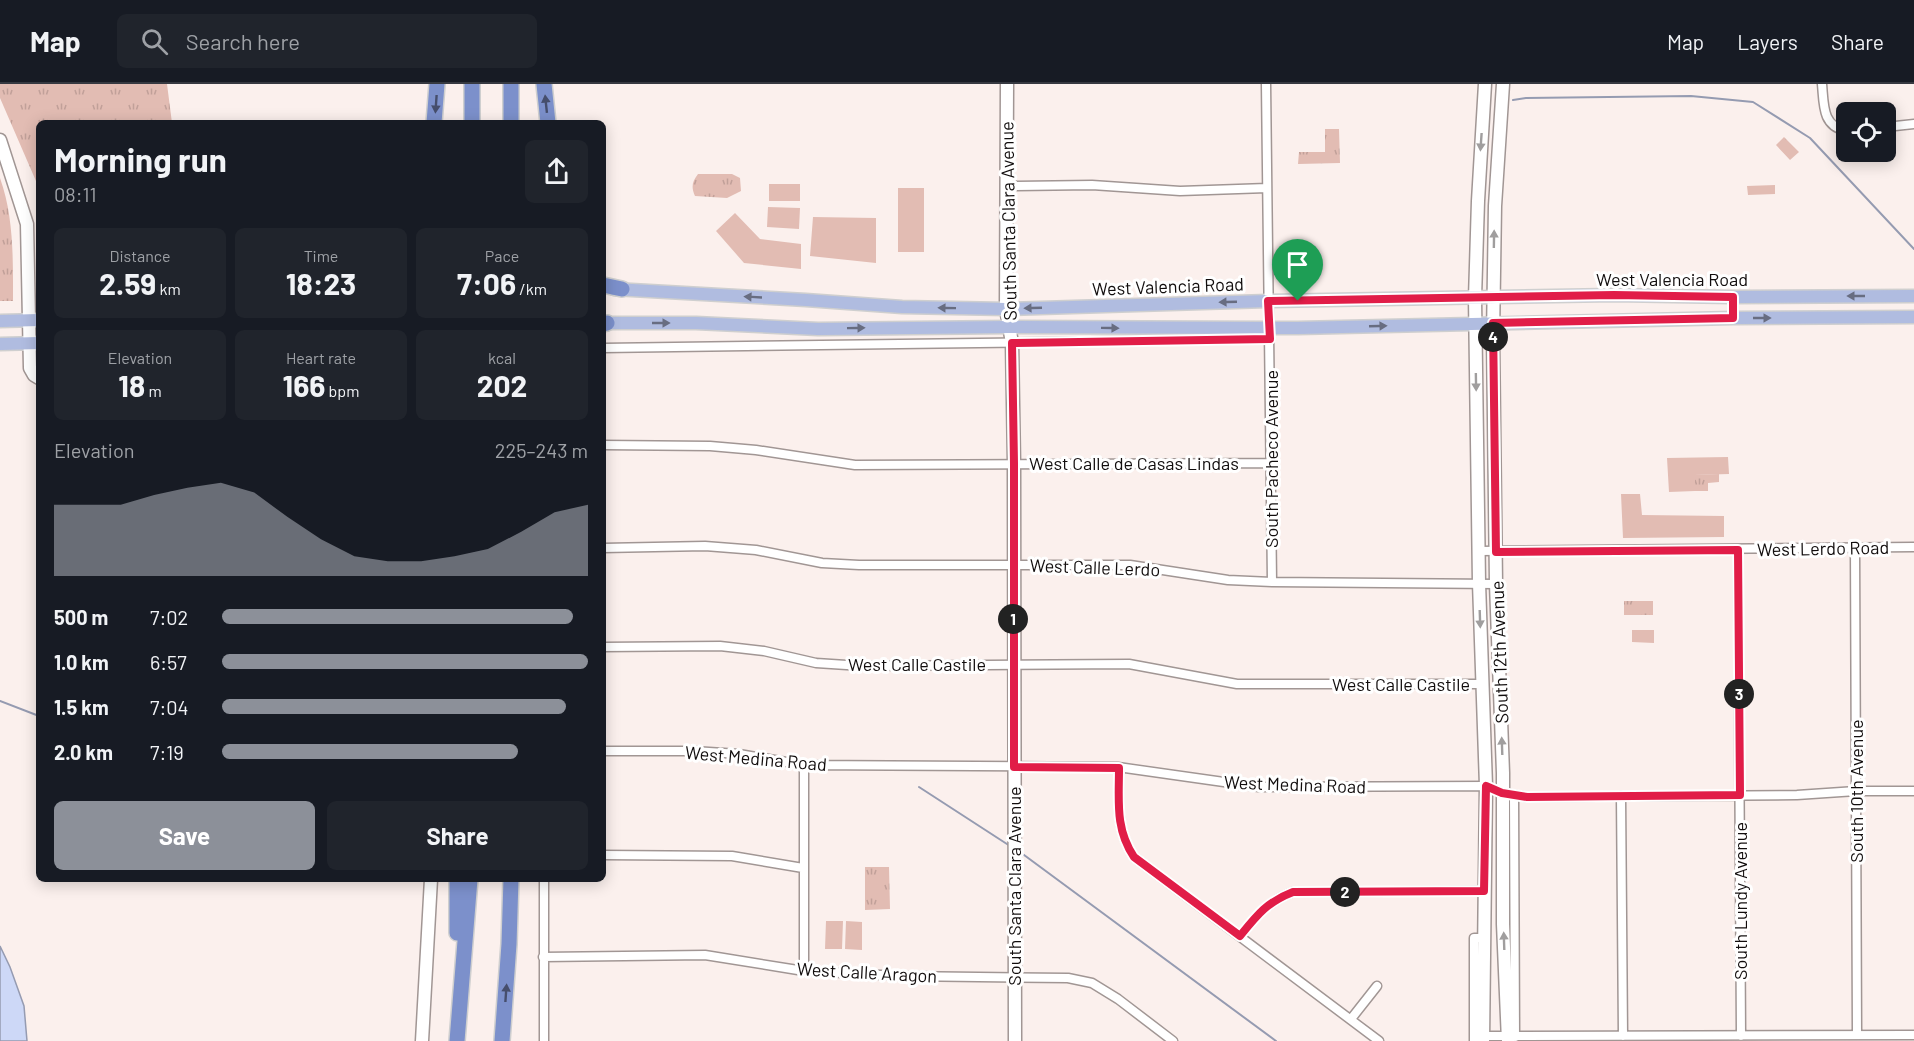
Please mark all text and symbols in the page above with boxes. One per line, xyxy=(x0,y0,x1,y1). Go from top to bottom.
search box xyxy=(117,14,537,68)
text: Map xyxy=(30,24,81,58)
icon: search xyxy=(138,25,171,58)
text: Search here xyxy=(186,28,300,54)
text: Map xyxy=(1667,29,1704,54)
text: Layers xyxy=(1737,29,1798,54)
text: Share xyxy=(1831,29,1884,54)
one-way arrow xyxy=(431,94,440,113)
one-way arrow xyxy=(541,94,551,113)
map controls xyxy=(1836,102,1896,162)
button: locate xyxy=(1836,102,1896,162)
street label: South Santa Clara Avenue xyxy=(995,121,1021,321)
one-way arrow xyxy=(1476,133,1485,152)
text: Morning run xyxy=(54,139,227,179)
button: share xyxy=(525,140,588,203)
text: 08:11 xyxy=(54,182,97,206)
one-way arrow xyxy=(1490,230,1499,249)
pin xyxy=(1272,239,1323,301)
text: Distance xyxy=(110,246,170,265)
text: Time xyxy=(304,246,338,265)
text: Pace xyxy=(485,246,519,265)
icon: arrive xyxy=(1281,248,1314,281)
text: 2.59 xyxy=(99,265,156,301)
text: 18:23 xyxy=(286,265,356,301)
text: 7:06 xyxy=(457,265,516,301)
street label: West Valencia Road xyxy=(1596,268,1748,290)
street label: West Valencia Road xyxy=(1092,272,1244,300)
text: km xyxy=(156,279,181,298)
text: /km xyxy=(516,279,547,298)
one-way arrow xyxy=(1846,291,1865,301)
one-way arrow xyxy=(743,292,762,301)
one-way arrow xyxy=(1218,298,1237,307)
one-way arrow xyxy=(938,303,957,313)
one-way arrow xyxy=(1023,303,1042,313)
one-way arrow xyxy=(1752,313,1771,323)
one-way arrow xyxy=(652,318,671,328)
one-way arrow xyxy=(1369,321,1388,331)
pin: 4 xyxy=(1478,322,1508,352)
one-way arrow xyxy=(847,323,866,333)
one-way arrow xyxy=(1100,323,1119,332)
text: 4 xyxy=(1488,327,1498,346)
text: Elevation xyxy=(108,348,172,367)
text: Heart rate xyxy=(286,348,356,367)
text: kcal xyxy=(488,348,516,367)
text: 18 xyxy=(118,367,145,403)
text: 166 xyxy=(283,367,325,403)
text: 202 xyxy=(477,367,527,403)
street label: South Pacheco Avenue xyxy=(1260,370,1282,548)
one-way arrow xyxy=(1471,373,1481,392)
text: m xyxy=(145,381,162,400)
text: bpm xyxy=(325,381,359,400)
text: Elevation xyxy=(54,438,135,462)
text: 225–243 m xyxy=(495,438,588,462)
street label: West Calle de Casas Lindas xyxy=(1029,452,1239,474)
street label: West Lerdo Road xyxy=(1757,536,1889,560)
street label: West Calle Lerdo xyxy=(1029,554,1161,580)
street label: South 12th Avenue xyxy=(1486,580,1512,724)
pin: 1 xyxy=(998,604,1028,634)
text: 500 m xyxy=(54,605,108,629)
text: 7:02 xyxy=(150,605,188,629)
text: 1 xyxy=(1010,609,1016,628)
one-way arrow xyxy=(1476,609,1485,628)
text: 1.0 km xyxy=(54,650,109,674)
text: 6:57 xyxy=(150,650,187,674)
street label: West Calle Castile xyxy=(848,653,986,675)
street label: West Calle Castile xyxy=(1332,673,1470,695)
pin: 3 xyxy=(1724,679,1754,709)
text: 3 xyxy=(1735,684,1743,703)
text: 1.5 km xyxy=(54,695,109,719)
text: 7:04 xyxy=(150,695,189,719)
street label: South 10th Avenue xyxy=(1845,719,1867,863)
one-way arrow xyxy=(1497,736,1507,755)
text: 2.0 km xyxy=(54,740,113,764)
text: 7:19 xyxy=(150,740,184,764)
street label: West Medina Road xyxy=(684,741,828,775)
street label: West Medina Road xyxy=(1223,771,1367,797)
street label: South Santa Clara Avenue xyxy=(1003,786,1025,986)
button: Save xyxy=(54,801,315,870)
button: Share xyxy=(327,801,588,870)
street label: South Lundy Avenue xyxy=(1729,822,1751,980)
pin: 2 xyxy=(1330,877,1360,907)
text: 2 xyxy=(1341,882,1349,901)
one-way arrow xyxy=(1499,931,1508,950)
street label: West Calle Aragon xyxy=(796,957,938,987)
one-way arrow xyxy=(501,983,510,1002)

